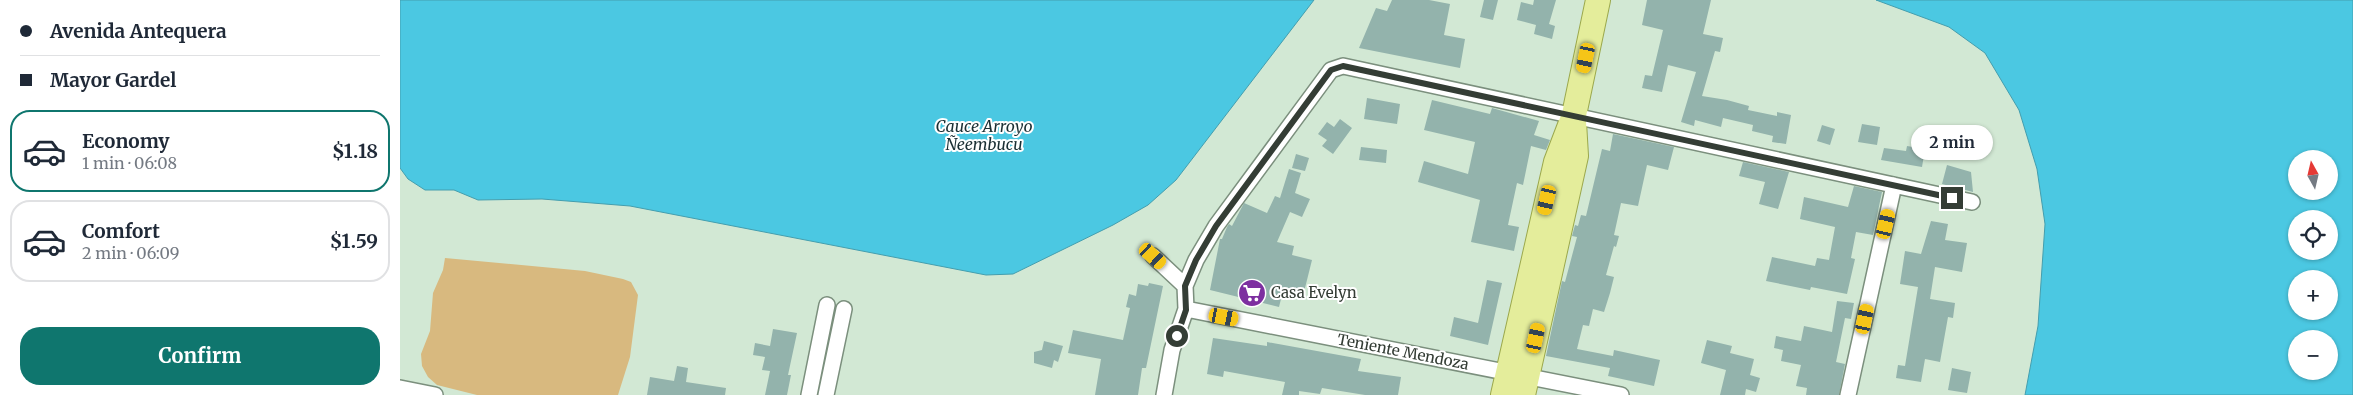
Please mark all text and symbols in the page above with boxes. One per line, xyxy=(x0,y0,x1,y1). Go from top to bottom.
text: Avenida Antequera xyxy=(50,19,227,43)
car xyxy=(1575,42,1596,74)
text: Mayor Gardel xyxy=(50,68,176,92)
water label: Cauce Arroyo Ñeembucu xyxy=(935,116,1033,154)
callout: 2 min xyxy=(1911,126,1993,160)
icon: car xyxy=(22,129,67,174)
text: Economy xyxy=(82,129,170,153)
text: 2 min xyxy=(1929,132,1975,152)
text: $1.18 xyxy=(332,139,378,163)
north arrow xyxy=(2288,150,2338,200)
map controls xyxy=(2288,150,2338,380)
text: 1 min · 06:08 xyxy=(82,153,177,173)
car xyxy=(1536,184,1557,216)
route end xyxy=(1941,187,1963,209)
car xyxy=(1875,208,1896,240)
button: locate xyxy=(2288,210,2338,260)
icon: car xyxy=(22,219,67,264)
text: Comfort xyxy=(82,219,160,243)
text: $1.59 xyxy=(330,229,378,253)
car xyxy=(1136,240,1169,272)
text: 2 min · 06:09 xyxy=(82,243,180,263)
button: + xyxy=(2288,270,2338,320)
supermarket icon: Casa Evelyn xyxy=(1237,278,1267,308)
place label: Casa Evelyn xyxy=(1271,283,1357,302)
car xyxy=(1854,303,1875,335)
car xyxy=(1207,307,1240,327)
car xyxy=(1525,322,1546,354)
route start xyxy=(1166,325,1188,347)
button: Confirm xyxy=(20,327,380,385)
street label: Teniente Mendoza xyxy=(1336,329,1471,374)
button: − xyxy=(2288,330,2338,380)

